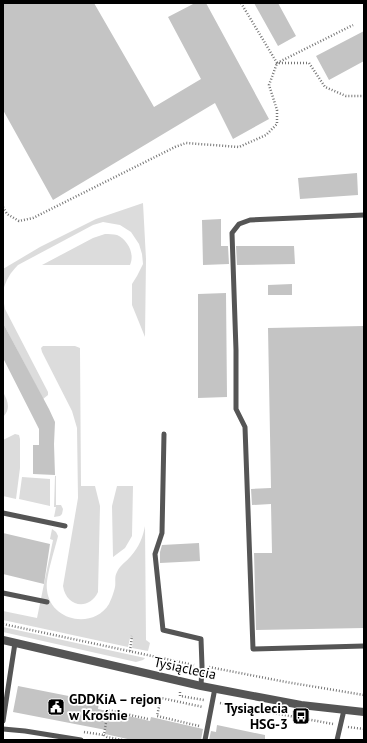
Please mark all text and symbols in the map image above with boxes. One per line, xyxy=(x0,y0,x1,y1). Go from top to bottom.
street label: Tysiąclecia xyxy=(152,653,218,683)
place label: GDDKiA – rejon w Krośnie xyxy=(68,690,161,724)
public building icon: GDDKiA – rejon w Krośnie xyxy=(46,697,66,717)
place label: Tysiąclecia HSG-3 xyxy=(225,699,288,733)
bus stop icon: Tysiąclecia HSG-3 xyxy=(291,706,311,726)

